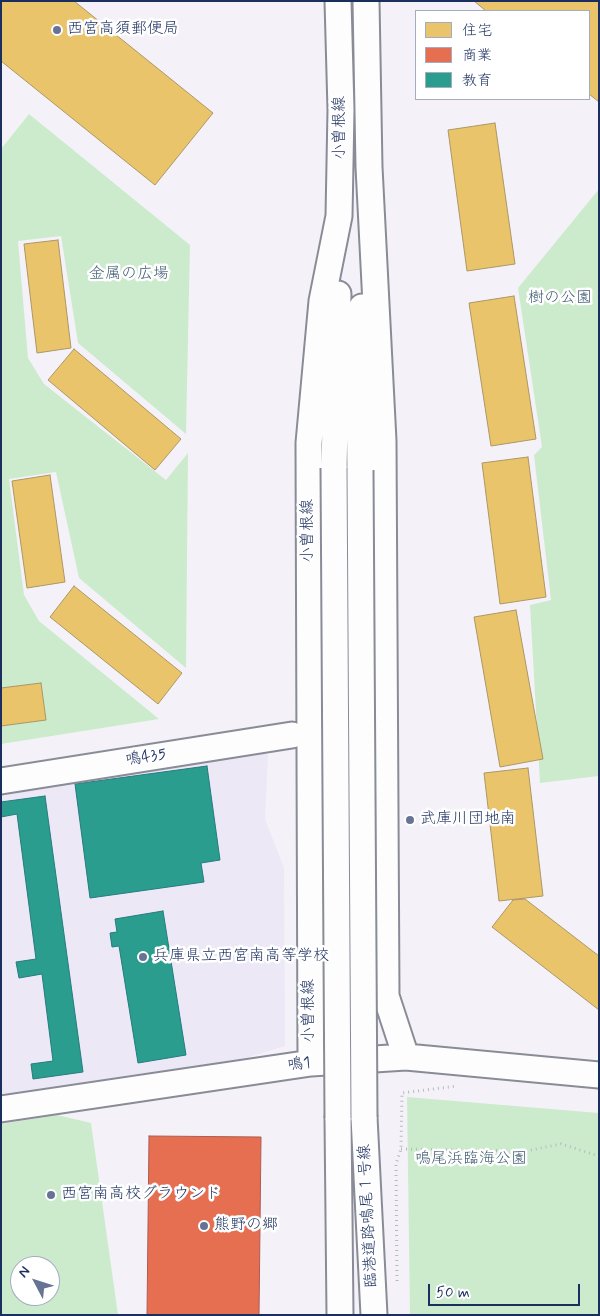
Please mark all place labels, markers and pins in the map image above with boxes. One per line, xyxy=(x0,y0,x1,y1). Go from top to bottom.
place label: 西宮高須郵便局 xyxy=(67,20,179,40)
marker: 西宮高須郵便局 xyxy=(51,24,63,36)
place label: 武庫川団地南 xyxy=(420,810,516,830)
marker: 武庫川団地南 xyxy=(404,814,416,826)
place label: 兵庫県立西宮南高等学校 xyxy=(153,947,329,967)
marker: 兵庫県立西宮南高等学校 xyxy=(137,951,149,963)
place label: 西宮南高校グラウンド xyxy=(61,1185,221,1205)
marker: 西宮南高校グラウンド xyxy=(45,1189,57,1201)
place label: 熊野の郷 xyxy=(214,1216,278,1236)
marker: 熊野の郷 xyxy=(198,1220,210,1232)

